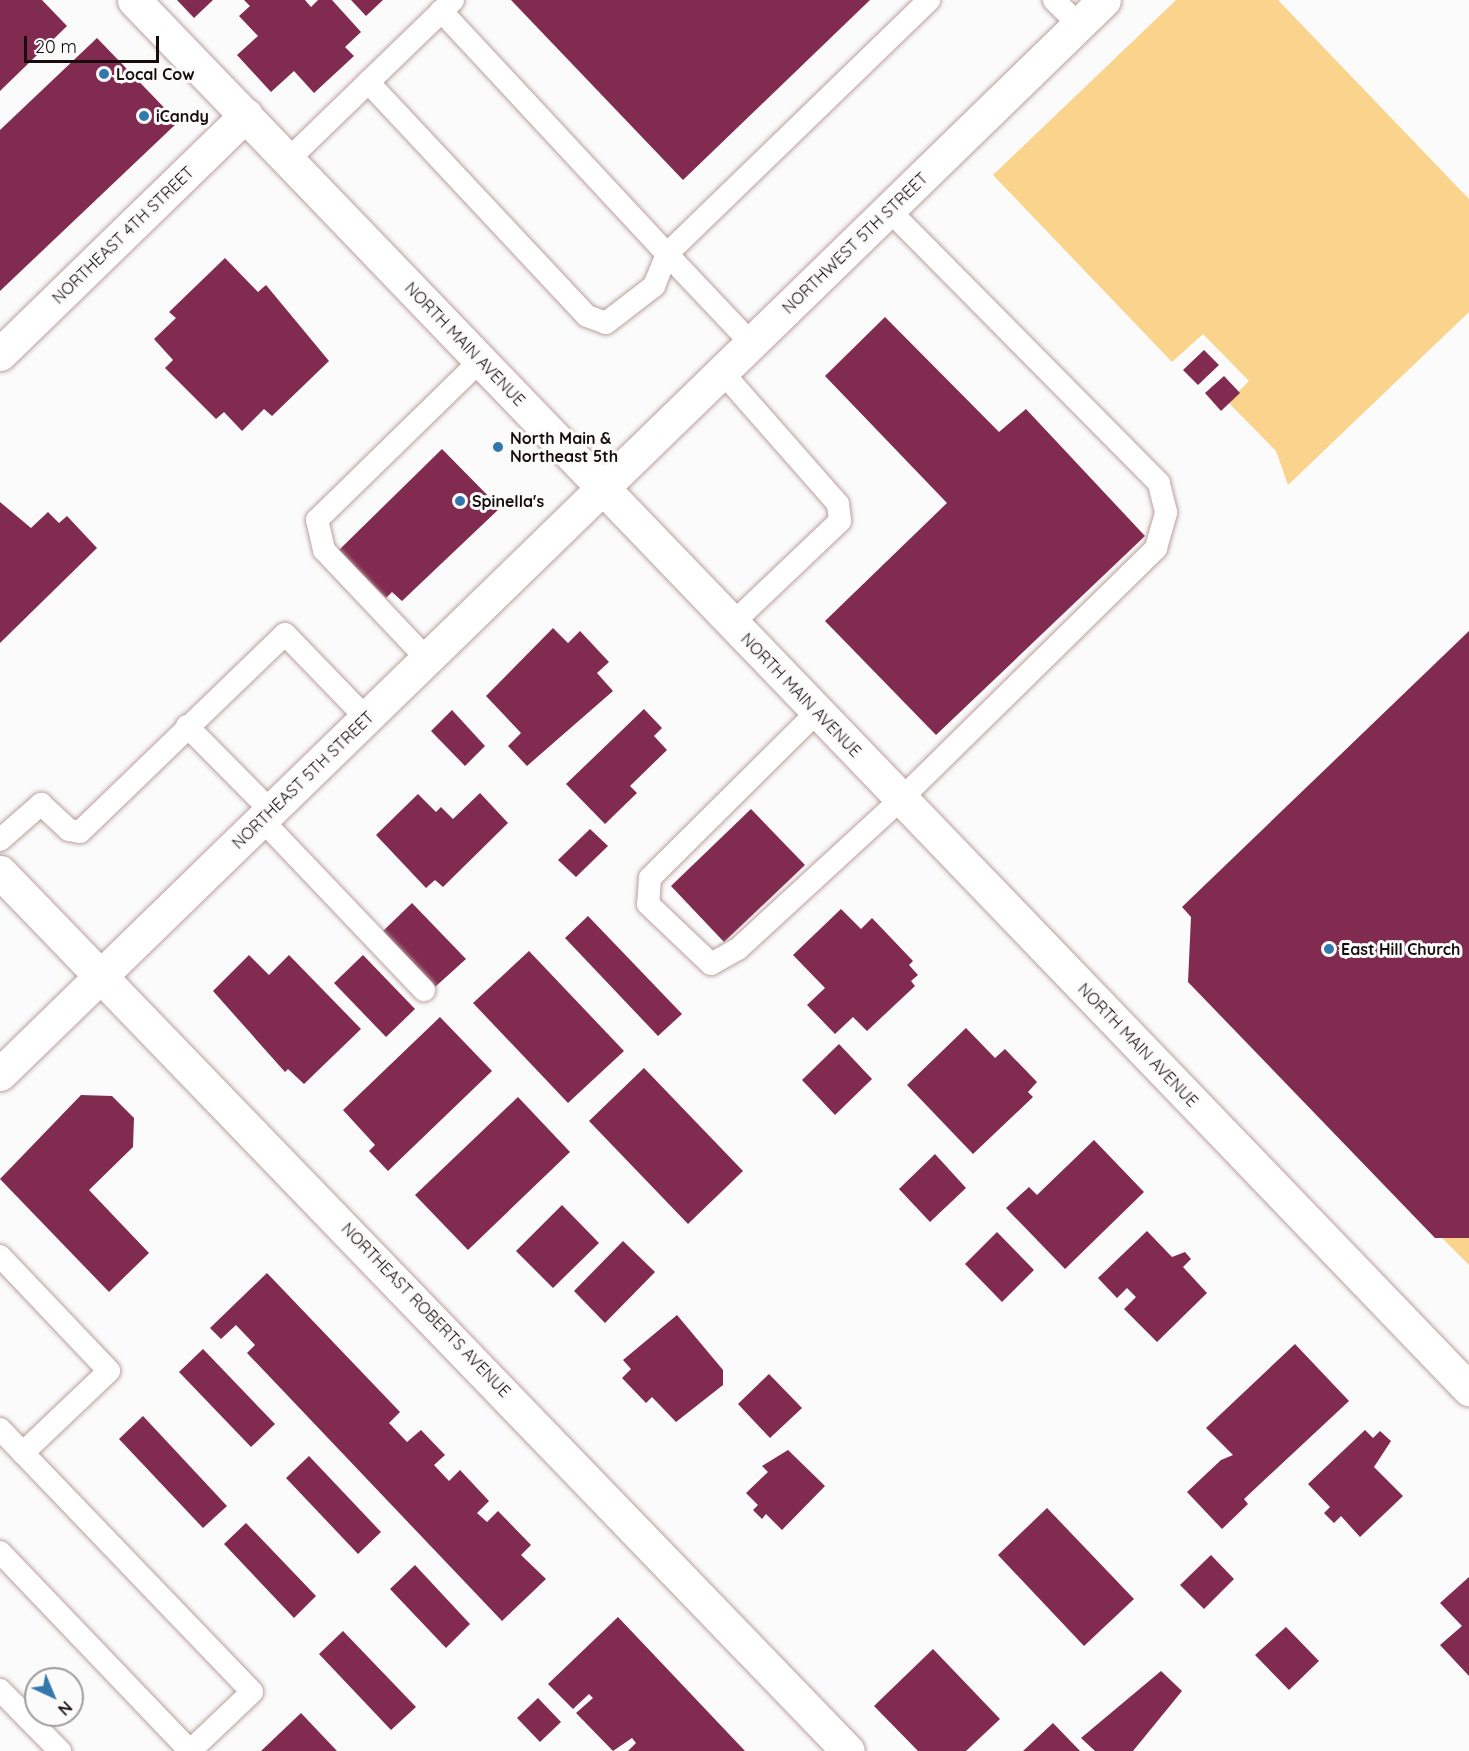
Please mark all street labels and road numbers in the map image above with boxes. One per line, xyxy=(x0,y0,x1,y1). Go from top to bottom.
street label: NORTHEAST 4TH STREET xyxy=(48,162,198,308)
street label: NORTHWEST 5TH STREET xyxy=(778,168,932,318)
street label: NORTH MAIN AVENUE xyxy=(401,278,529,410)
street label: NORTH MAIN AVENUE xyxy=(737,629,865,761)
street label: NORTHEAST 5TH STREET xyxy=(228,707,378,853)
street label: NORTH MAIN AVENUE xyxy=(1074,979,1202,1111)
street label: NORTHEAST ROBERTS AVENUE xyxy=(338,1219,514,1401)

